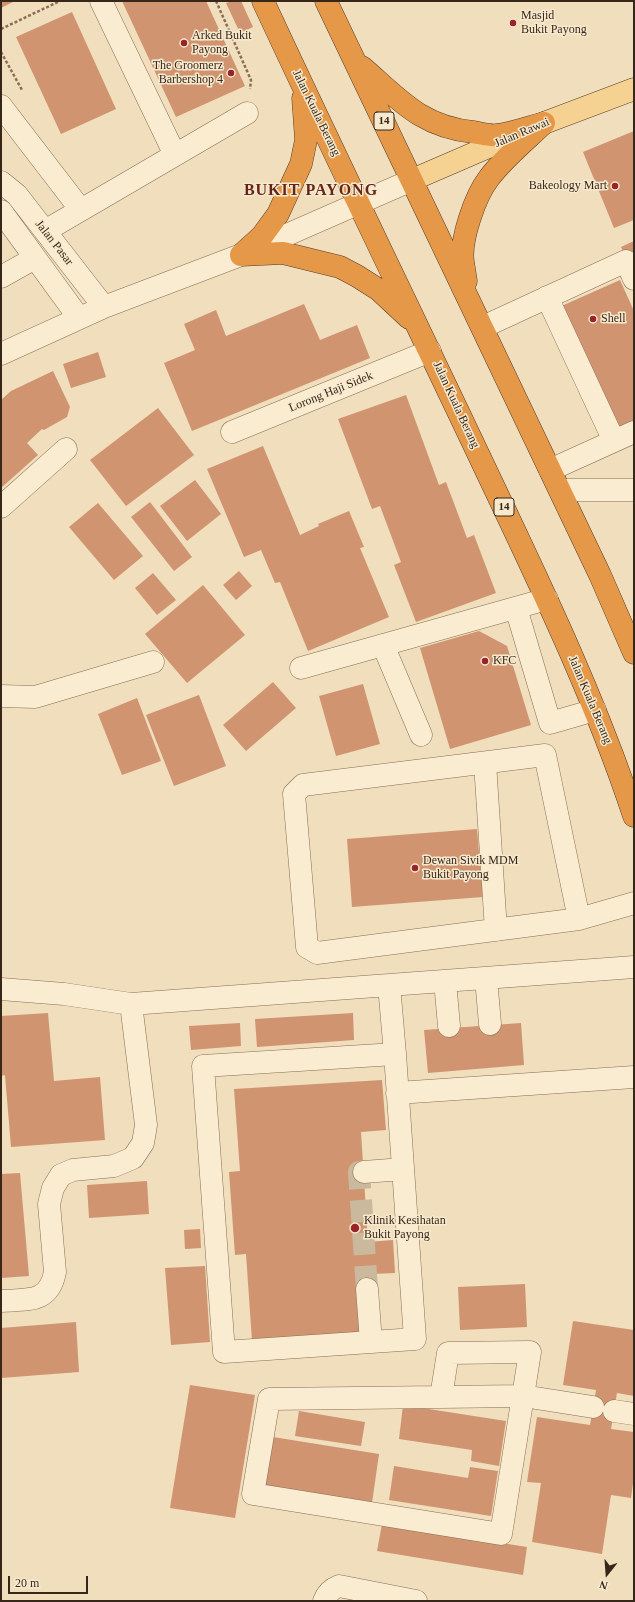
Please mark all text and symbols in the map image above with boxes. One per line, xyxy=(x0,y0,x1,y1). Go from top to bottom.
place label: Masjid Bukit Payong xyxy=(521,9,587,37)
marker: Masjid Bukit Payong xyxy=(508,18,518,28)
place label: Arked Bukit Payong xyxy=(192,29,252,57)
marker: Arked Bukit Payong xyxy=(179,38,189,48)
place label: The Groomerz Barbershop 4 xyxy=(153,59,223,87)
marker: The Groomerz Barbershop 4 xyxy=(226,68,236,78)
street label: Jalan Kuala Berang xyxy=(289,68,343,158)
road number: 14 xyxy=(374,112,394,130)
street label: Jalan Rawai xyxy=(492,115,552,151)
place label: Bakeology Mart xyxy=(529,179,607,193)
district label: BUKIT PAYONG xyxy=(244,181,378,201)
marker: Bakeology Mart xyxy=(610,181,620,191)
street label: Jalan Pasar xyxy=(32,217,76,269)
place label: Shell xyxy=(601,312,626,326)
marker: Shell xyxy=(588,314,598,324)
street label: Jalan Kuala Berang xyxy=(430,359,482,451)
street label: Lorong Haji Sidek xyxy=(287,369,375,415)
road number: 14 xyxy=(494,498,514,516)
place label: KFC xyxy=(493,654,516,668)
street label: Jalan Kuala Berang xyxy=(565,654,615,746)
marker: KFC xyxy=(480,656,490,666)
place label: Dewan Sivik MDM Bukit Payong xyxy=(423,854,518,882)
marker: Dewan Sivik MDM Bukit Payong xyxy=(410,863,420,873)
place label: Klinik Kesihatan Bukit Payong xyxy=(364,1214,446,1242)
marker: Klinik Kesihatan Bukit Payong xyxy=(349,1222,361,1234)
north arrow xyxy=(587,1554,627,1594)
scale bar xyxy=(10,1568,90,1594)
text: 20 m xyxy=(15,1576,39,1590)
text: N xyxy=(598,1579,609,1592)

